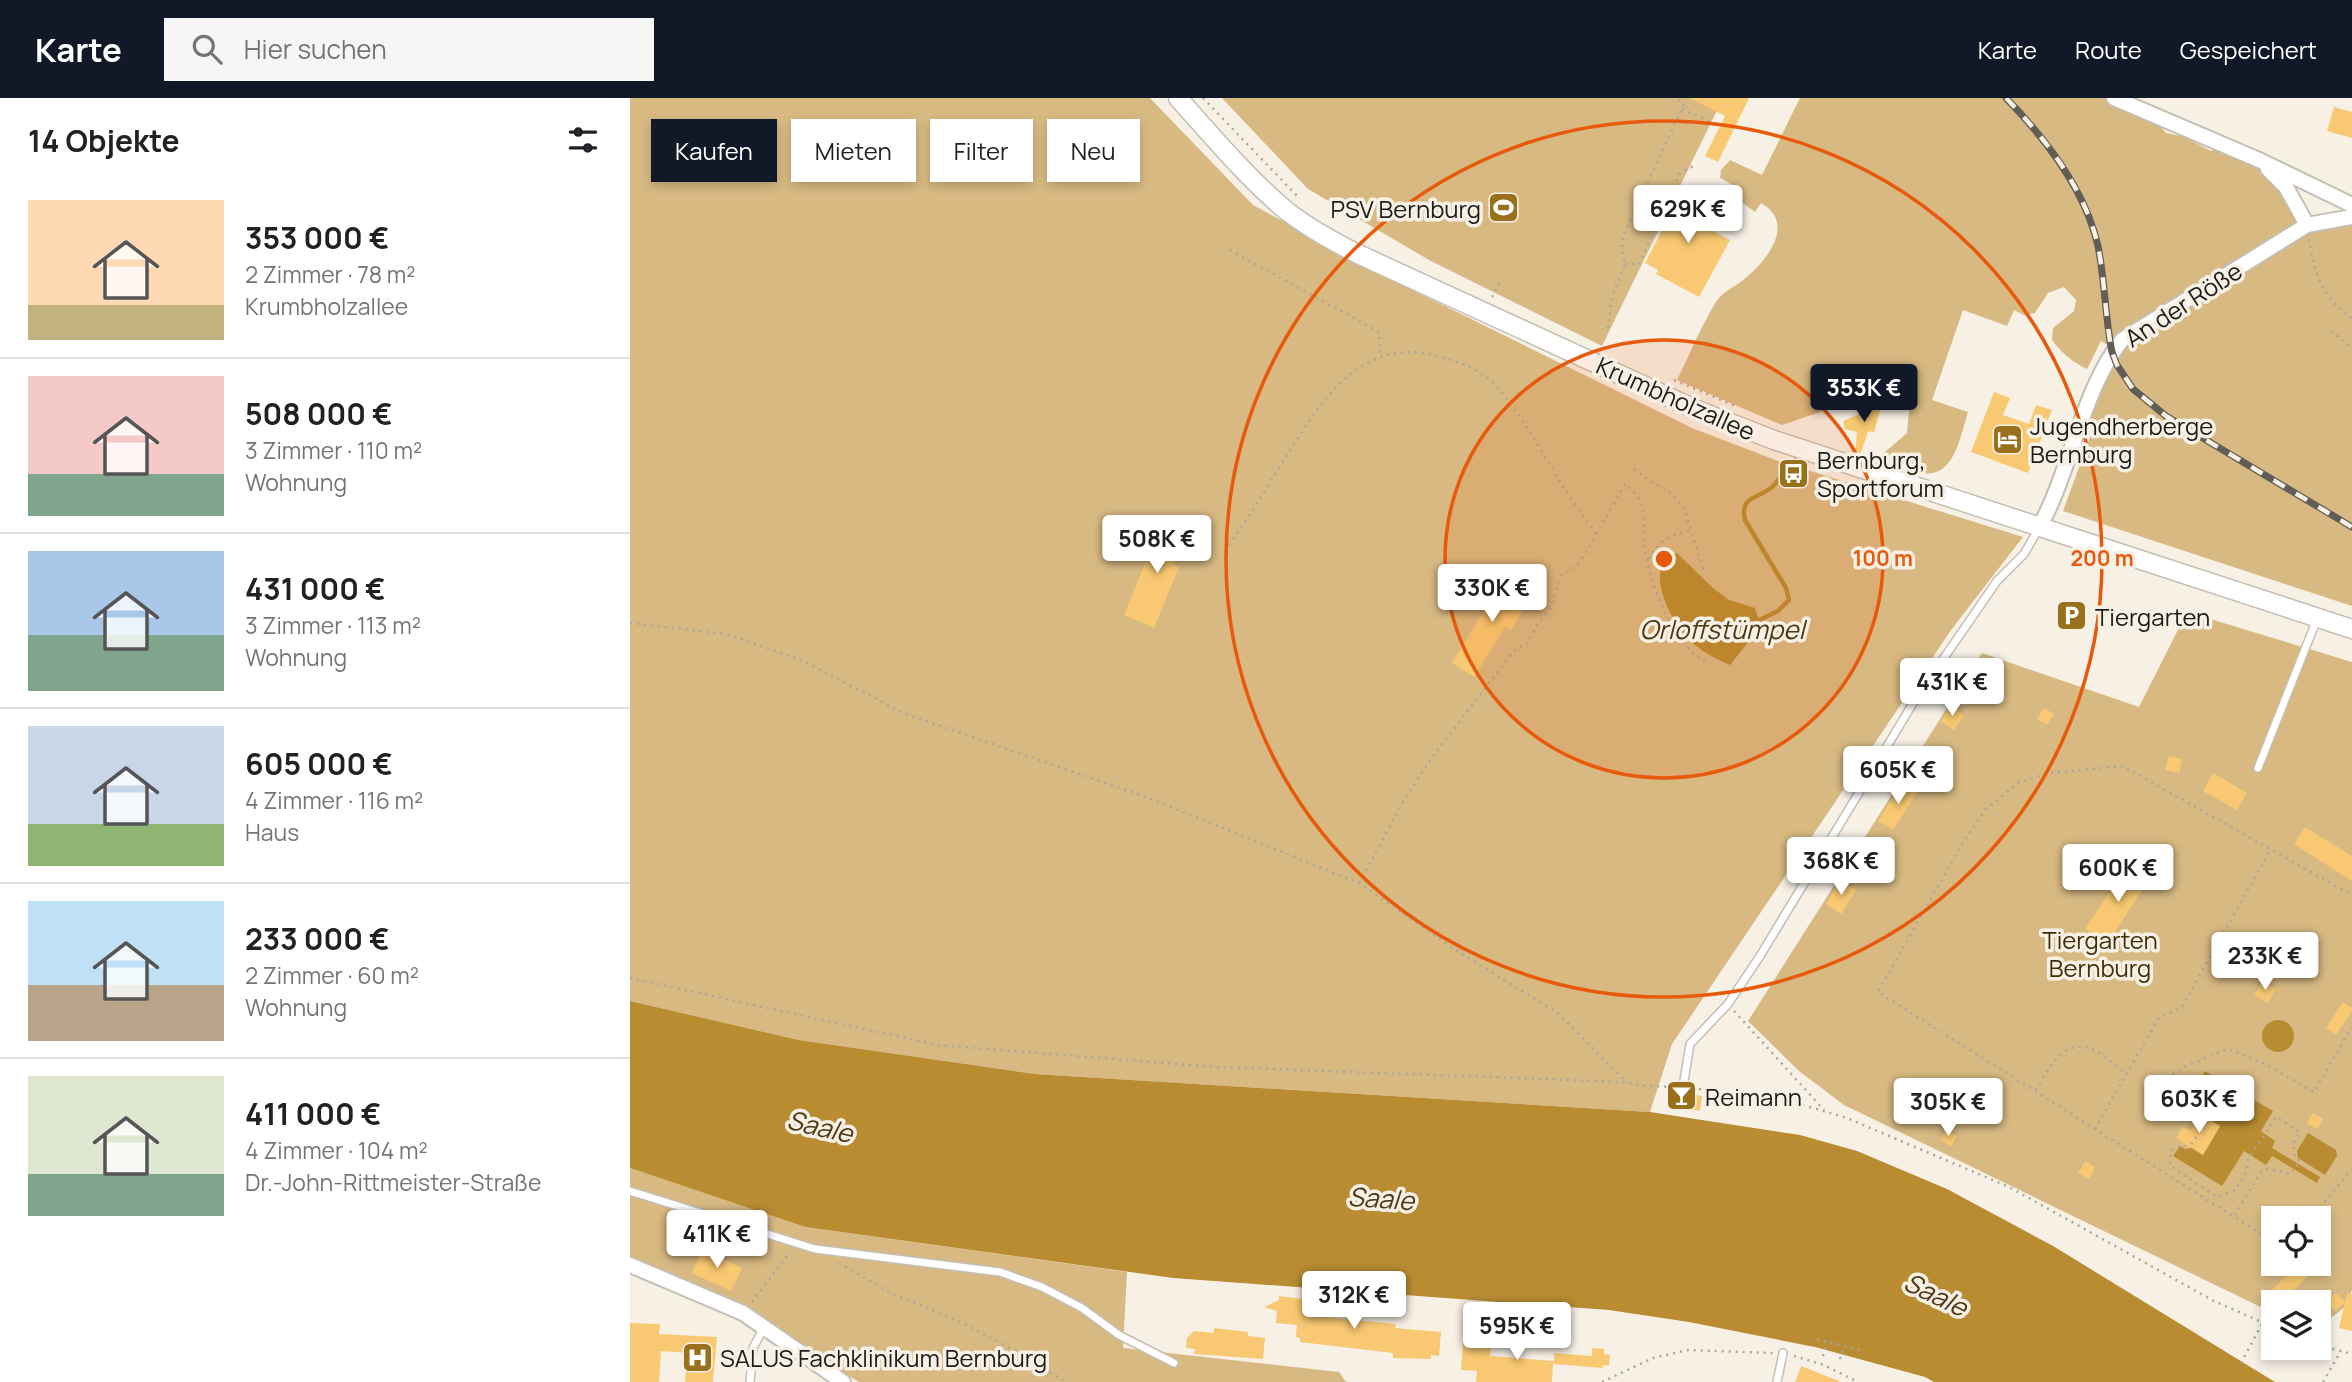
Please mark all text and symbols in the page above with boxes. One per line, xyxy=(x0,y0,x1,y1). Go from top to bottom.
search box xyxy=(164,18,654,81)
text: Karte xyxy=(35,27,122,72)
icon: search xyxy=(188,30,226,68)
text: Hier suchen xyxy=(244,31,387,67)
text: Karte xyxy=(1978,33,2037,66)
text: Route xyxy=(2075,33,2142,66)
text: Gespeichert xyxy=(2180,33,2317,66)
chip: Kaufen xyxy=(651,119,777,182)
chip: Mieten xyxy=(791,119,916,182)
chip: Filter xyxy=(930,119,1033,182)
chip: Neu xyxy=(1047,119,1140,182)
text: 14 Objekte xyxy=(28,120,179,161)
icon: filters xyxy=(564,121,602,159)
pin: 629K € xyxy=(1631,186,1745,245)
sports icon: PSV Bernburg xyxy=(1487,191,1521,225)
place label: PSV Bernburg xyxy=(1330,192,1481,225)
text: 629K € xyxy=(1649,192,1727,224)
text: 353 000 € xyxy=(245,217,389,258)
icon: home xyxy=(84,228,168,312)
street label: An der Röße xyxy=(2118,254,2248,354)
text: 2 Zimmer · 78 m² xyxy=(245,258,415,290)
text: Krumbholzallee xyxy=(245,290,408,322)
street label: Krumbholzallee xyxy=(1591,348,1761,448)
pin: 353K € xyxy=(1807,364,1921,424)
text: 353K € xyxy=(1827,371,1901,403)
text: 508 000 € xyxy=(245,393,392,434)
icon: home xyxy=(84,404,168,488)
place label: Jugendherberge Bernburg xyxy=(2030,409,2213,470)
hotel icon: Jugendherberge Bernburg xyxy=(1990,422,2024,456)
text: 3 Zimmer · 110 m² xyxy=(245,434,422,466)
place label: Bernburg, Sportforum xyxy=(1817,443,1944,504)
bus stop icon: Bernburg, Sportforum xyxy=(1777,456,1811,490)
text: Wohnung xyxy=(245,466,347,498)
pin: 508K € xyxy=(1100,516,1214,575)
text: 508K € xyxy=(1118,522,1196,554)
text: 100 m xyxy=(1853,544,1913,572)
text: 200 m xyxy=(2070,544,2134,572)
centre of rings xyxy=(1652,547,1676,571)
pin: 330K € xyxy=(1435,564,1549,624)
text: 431 000 € xyxy=(245,568,386,609)
text: 330K € xyxy=(1454,571,1530,603)
icon: home xyxy=(84,579,168,663)
parking icon: Tiergarten xyxy=(2055,599,2089,633)
place label: Tiergarten xyxy=(2095,600,2210,633)
text: 3 Zimmer · 113 m² xyxy=(245,609,421,641)
water label: Orloffstümpel xyxy=(1639,611,1807,647)
text: Wohnung xyxy=(245,641,347,673)
pin: 431K € xyxy=(1895,658,2009,718)
text: 431K € xyxy=(1916,665,1988,697)
text: 605 000 € xyxy=(245,743,393,784)
pin: 605K € xyxy=(1841,746,1955,806)
text: 605K € xyxy=(1859,753,1937,785)
icon: home xyxy=(84,754,168,838)
text: 4 Zimmer · 116 m² xyxy=(245,784,423,816)
text: Haus xyxy=(245,816,299,848)
pin: 368K € xyxy=(1784,838,1898,897)
text: 368K € xyxy=(1803,844,1879,876)
pin: 600K € xyxy=(2061,844,2175,904)
text: 600K € xyxy=(2078,851,2158,883)
text: 233 000 € xyxy=(245,918,389,959)
park label: Tiergarten Bernburg xyxy=(2042,923,2158,984)
icon: home xyxy=(84,929,168,1013)
pin: 233K € xyxy=(2208,932,2322,992)
text: 233K € xyxy=(2227,939,2303,971)
text: 2 Zimmer · 60 m² xyxy=(245,959,419,991)
text: Wohnung xyxy=(245,991,347,1023)
pin: 603K € xyxy=(2142,1076,2256,1135)
bar icon: Reimann xyxy=(1665,1079,1699,1113)
pin: 305K € xyxy=(1891,1079,2005,1138)
place label: Reimann xyxy=(1705,1080,1802,1113)
text: 603K € xyxy=(2160,1082,2238,1114)
text: 305K € xyxy=(1910,1085,1986,1117)
text: 411 000 € xyxy=(245,1093,381,1134)
water label: Saale xyxy=(784,1101,858,1151)
icon: home xyxy=(84,1104,168,1188)
text: 4 Zimmer · 104 m² xyxy=(245,1134,428,1166)
text: Dr.-John-Rittmeister-Straße xyxy=(245,1166,542,1198)
water label: Saale xyxy=(1347,1178,1417,1218)
map controls xyxy=(2261,1206,2331,1360)
button: locate xyxy=(2261,1206,2331,1276)
pin: 411K € xyxy=(660,1210,774,1270)
text: 411K € xyxy=(683,1217,751,1249)
water label: Saale xyxy=(1898,1263,1975,1325)
pin: 312K € xyxy=(1297,1272,1411,1331)
text: 312K € xyxy=(1318,1278,1390,1310)
button: layers xyxy=(2261,1290,2331,1360)
pin: 595K € xyxy=(1460,1302,1574,1362)
text: 595K € xyxy=(1479,1309,1555,1341)
hospital icon: SALUS Fachklinikum Bernburg xyxy=(680,1340,714,1374)
place label: SALUS Fachklinikum Bernburg xyxy=(720,1341,1047,1374)

